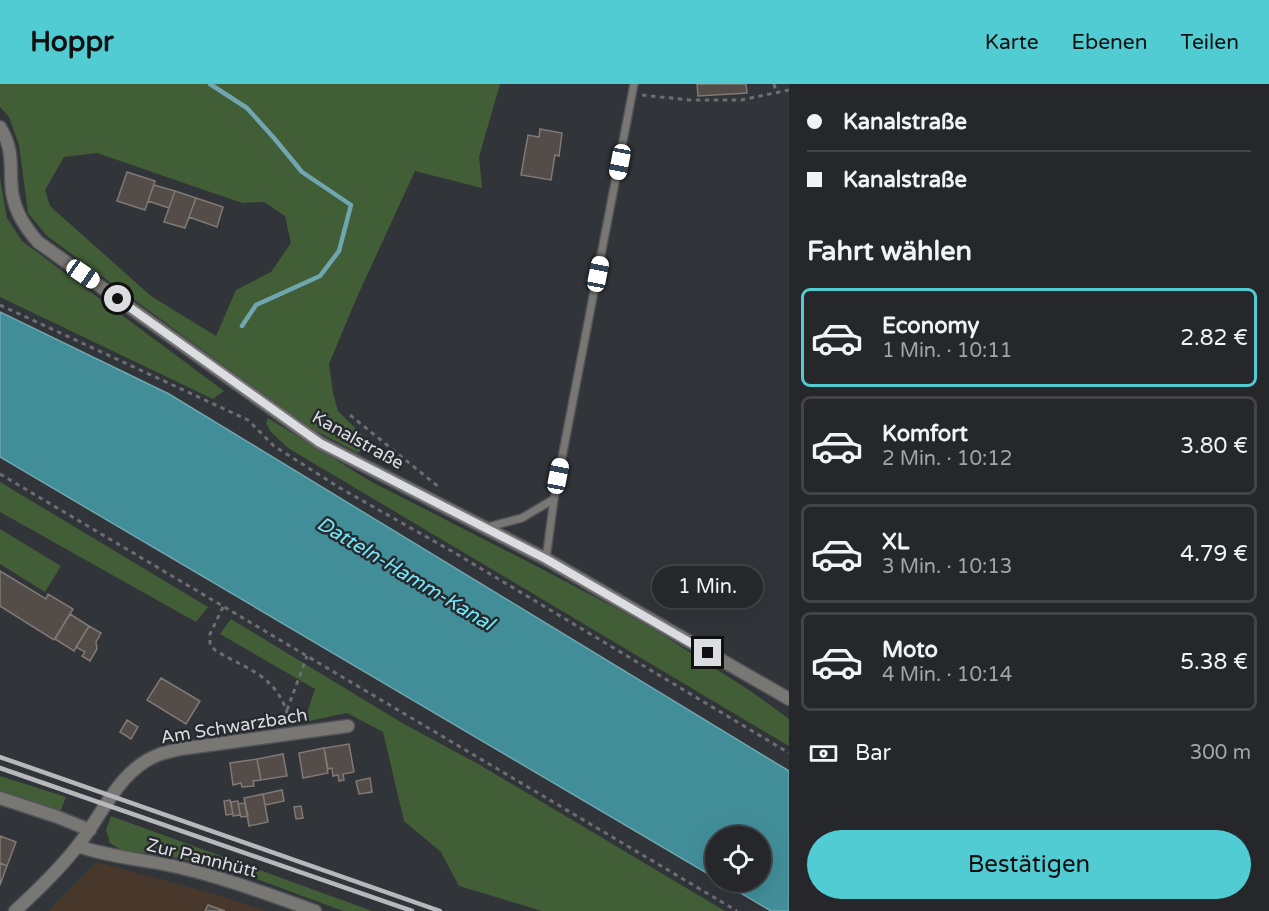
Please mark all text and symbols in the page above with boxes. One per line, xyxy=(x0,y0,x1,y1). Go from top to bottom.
text: Hoppr xyxy=(30,25,114,59)
text: Karte xyxy=(985,30,1039,55)
text: Ebenen xyxy=(1072,30,1148,55)
text: Teilen xyxy=(1181,30,1239,55)
text: Kanalstraße xyxy=(843,109,967,135)
car xyxy=(608,143,632,181)
text: Kanalstraße xyxy=(843,167,967,193)
text: Fahrt wählen xyxy=(807,235,972,268)
car xyxy=(586,255,610,293)
car xyxy=(63,256,103,292)
route start xyxy=(104,285,131,312)
icon: car xyxy=(810,311,864,365)
text: Economy xyxy=(882,313,979,339)
text: 2.82 € xyxy=(1180,325,1248,351)
text: 1 Min. · 10:11 xyxy=(882,339,1012,363)
street label: Kanalstraße xyxy=(308,406,408,474)
icon: car xyxy=(810,419,864,473)
text: Komfort xyxy=(882,421,968,447)
text: 3.80 € xyxy=(1180,433,1248,459)
text: 2 Min. · 10:12 xyxy=(882,447,1012,471)
car xyxy=(546,457,570,495)
water label: Datteln-Hamm-Kanal xyxy=(312,512,499,637)
icon: car xyxy=(810,527,864,581)
text: XL xyxy=(882,529,909,555)
text: 4.79 € xyxy=(1180,541,1248,567)
text: 3 Min. · 10:13 xyxy=(882,555,1012,579)
callout: 1 Min. xyxy=(652,566,764,608)
text: 1 Min. xyxy=(678,575,737,599)
icon: car xyxy=(810,635,864,689)
text: Moto xyxy=(882,637,938,663)
route end xyxy=(694,639,721,666)
text: 5.38 € xyxy=(1180,649,1248,675)
text: 4 Min. · 10:14 xyxy=(882,663,1012,687)
street label: Am Schwarzbach xyxy=(159,704,309,748)
icon: cash xyxy=(807,737,840,770)
text: Bar xyxy=(855,740,891,766)
text: 300 m xyxy=(1190,741,1251,765)
map controls xyxy=(705,826,771,892)
button: locate xyxy=(705,826,771,892)
button: Bestätigen xyxy=(807,830,1251,899)
street label: Zur Pannhütt xyxy=(144,834,260,882)

